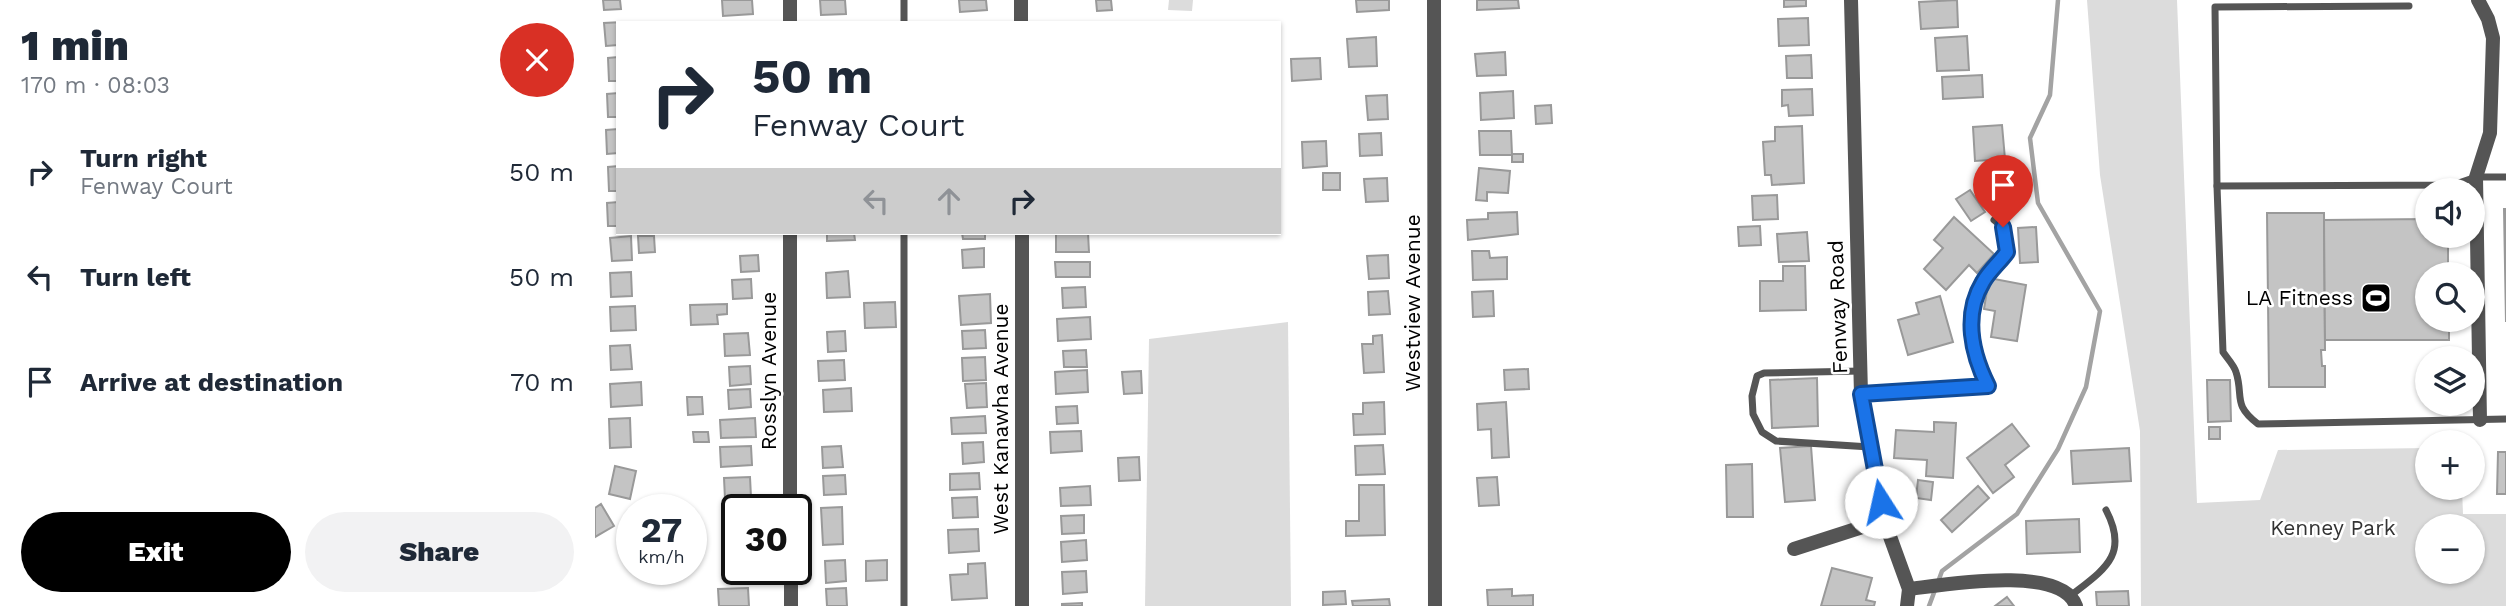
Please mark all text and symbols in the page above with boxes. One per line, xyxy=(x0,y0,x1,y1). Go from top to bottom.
text: 1 min xyxy=(21,21,129,70)
button: close xyxy=(500,23,574,97)
text: 50 m xyxy=(752,47,872,105)
icon: right xyxy=(637,49,728,140)
text: 170 m · 08:03 xyxy=(21,72,170,99)
text: Fenway Court xyxy=(752,106,964,144)
text: Turn right xyxy=(80,143,207,173)
icon: right xyxy=(21,153,59,191)
pin xyxy=(1973,155,2033,227)
text: 50 m xyxy=(509,157,574,187)
icon: arrive xyxy=(1984,166,2022,204)
text: Fenway Court xyxy=(80,173,233,200)
map controls xyxy=(2415,178,2485,584)
button: sound xyxy=(2415,178,2485,248)
icon: left xyxy=(857,182,895,220)
icon: ahead xyxy=(930,182,968,220)
icon: right xyxy=(1003,182,1041,220)
street label: Westview Avenue xyxy=(1400,214,1425,392)
street label: Fenway Road xyxy=(1823,240,1852,374)
icon: left xyxy=(21,258,59,296)
text: Turn left xyxy=(80,262,191,292)
text: 50 m xyxy=(509,262,574,292)
button: search xyxy=(2415,262,2485,332)
sports icon: LA Fitness xyxy=(2359,281,2393,315)
place label: LA Fitness xyxy=(2246,285,2353,310)
street label: Rosslyn Avenue xyxy=(756,292,781,450)
street label: West Kanawha Avenue xyxy=(988,303,1013,535)
button: layers xyxy=(2415,346,2485,416)
icon: arrive xyxy=(21,363,59,401)
text: Arrive at destination xyxy=(80,367,343,397)
text: 70 m xyxy=(510,367,574,397)
button: + xyxy=(2415,430,2485,500)
position arrow xyxy=(1844,465,1918,539)
speed limit sign: 30 xyxy=(721,494,812,585)
text: 27 xyxy=(641,509,682,551)
button: Exit xyxy=(21,512,291,592)
button: Share xyxy=(305,512,574,592)
button: − xyxy=(2415,514,2485,584)
park label: Kenney Park xyxy=(2270,515,2396,540)
text: km/h xyxy=(638,546,685,567)

